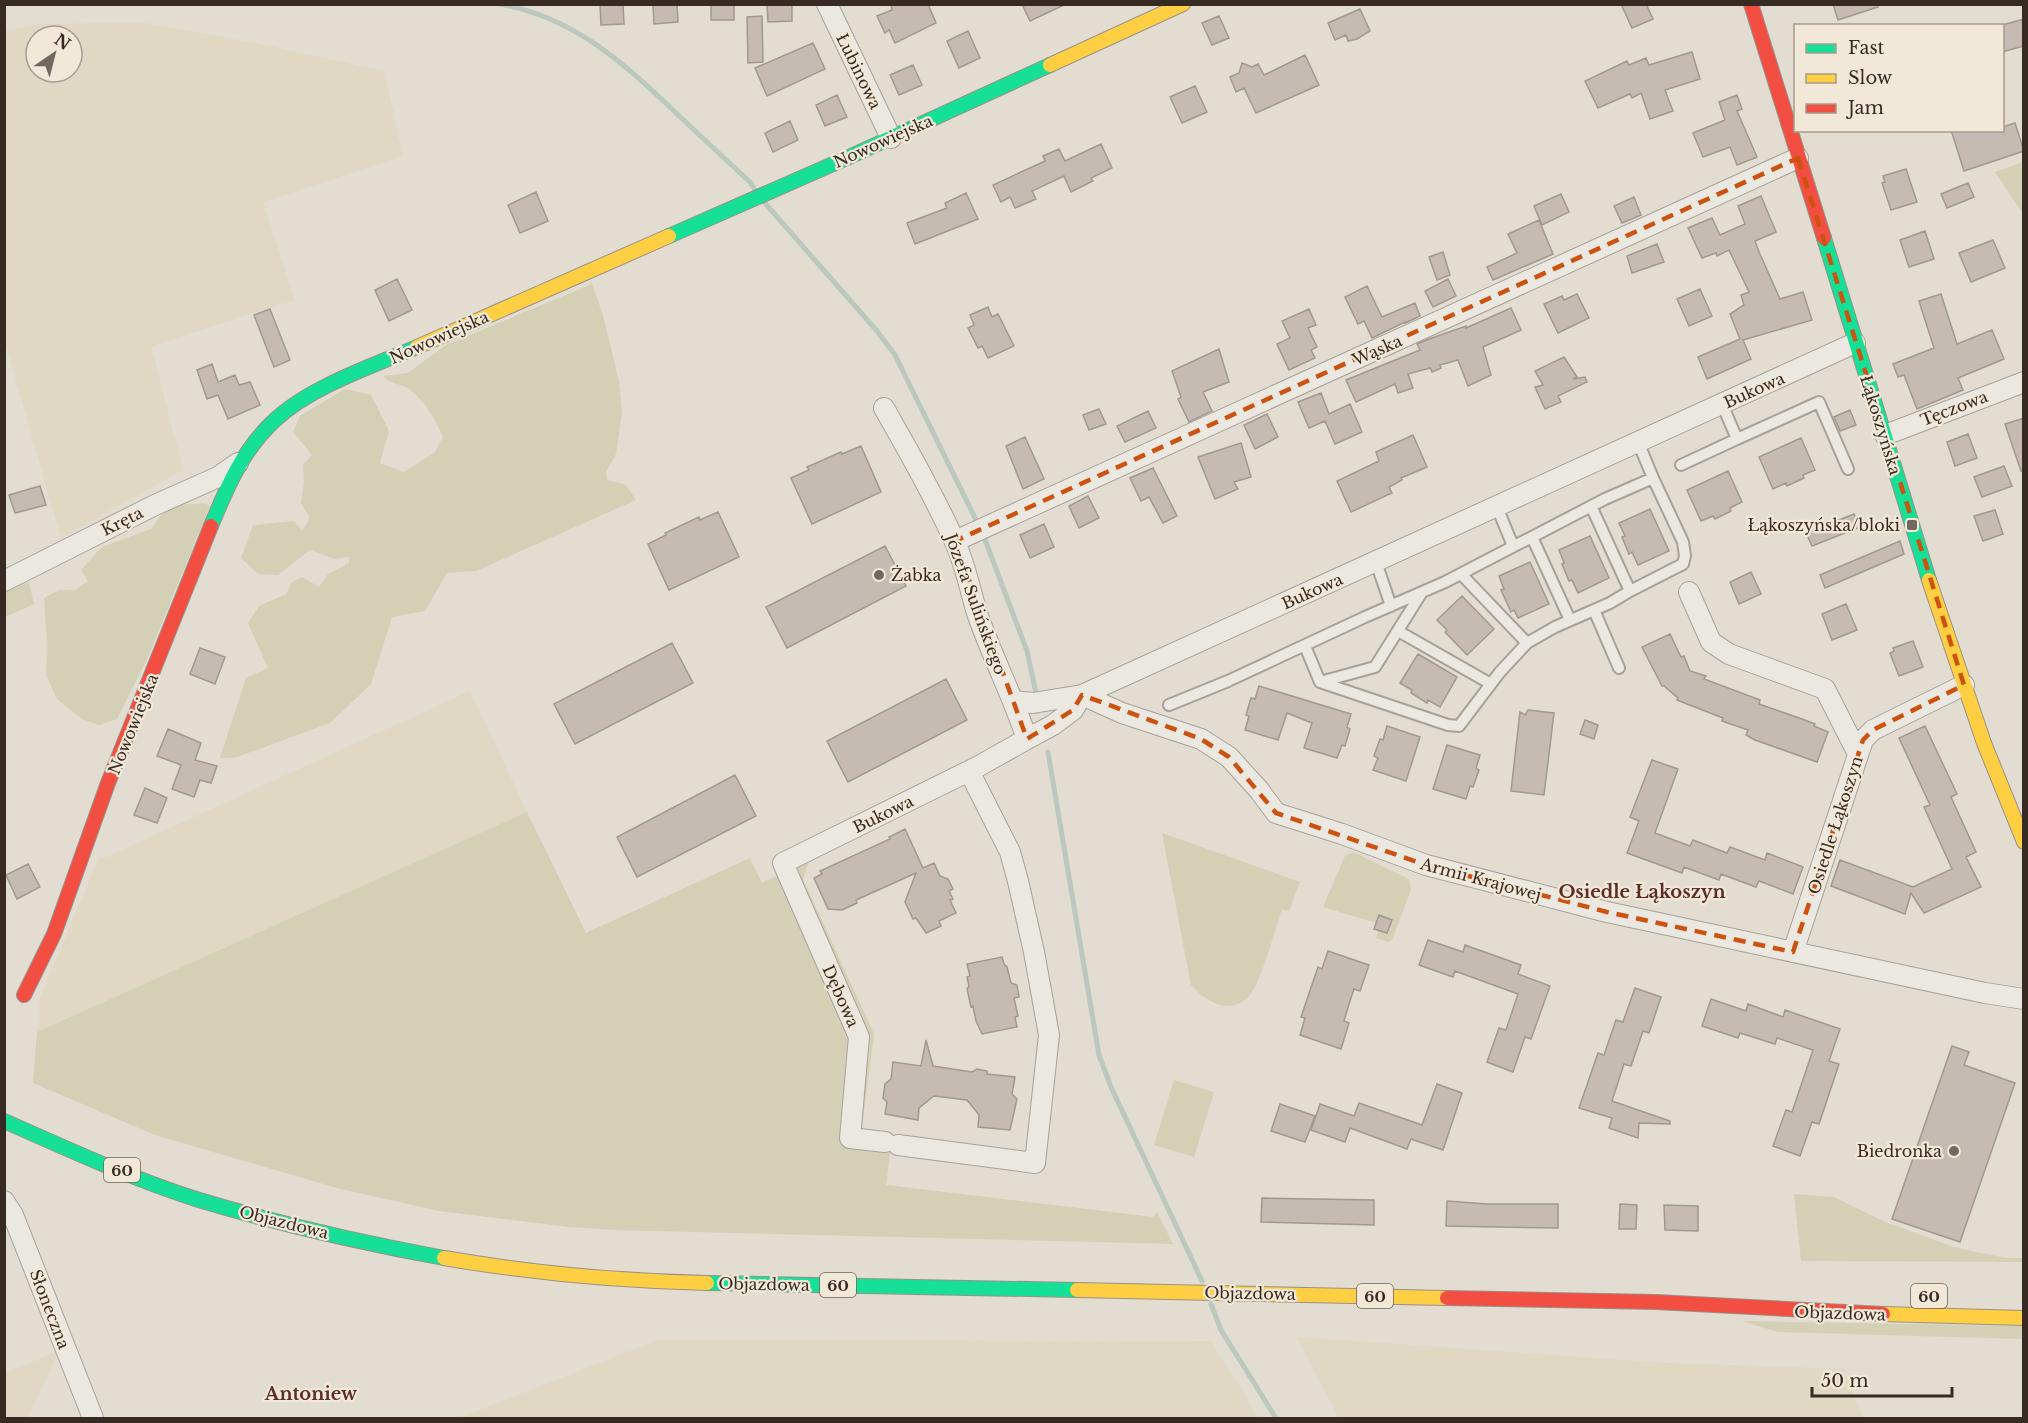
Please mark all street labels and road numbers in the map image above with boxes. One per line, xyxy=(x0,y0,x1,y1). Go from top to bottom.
street label: Łubinowa xyxy=(832,30,886,112)
street label: Nowowiejska xyxy=(830,110,936,172)
street label: Nowowiejska xyxy=(386,306,492,368)
street label: Wąska xyxy=(1348,330,1405,370)
street label: Bukowa xyxy=(1720,368,1788,412)
street label: Łąkoszyńska xyxy=(1856,373,1906,478)
street label: Tęczowa xyxy=(1918,386,1991,430)
street label: Kręta xyxy=(98,502,146,540)
street label: Józefa Sulińskiego xyxy=(941,529,1011,677)
street label: Bukowa xyxy=(1278,569,1346,613)
street label: Nowowiejska xyxy=(104,671,162,777)
street label: Osiedle Łąkoszyn xyxy=(1803,753,1867,897)
street label: Bukowa xyxy=(850,791,917,837)
street label: Armii Krajowej xyxy=(1418,853,1543,905)
street label: Dębowa xyxy=(818,962,864,1030)
road number: 60 xyxy=(104,1158,140,1182)
street label: Objazdowa xyxy=(237,1201,331,1243)
street label: Słoneczna xyxy=(26,1266,74,1352)
street label: Objazdowa xyxy=(718,1273,810,1295)
road number: 60 xyxy=(820,1273,856,1297)
street label: Objazdowa xyxy=(1204,1282,1296,1304)
road number: 60 xyxy=(1357,1284,1393,1308)
road number: 60 xyxy=(1911,1284,1947,1308)
street label: Objazdowa xyxy=(1794,1301,1886,1325)

